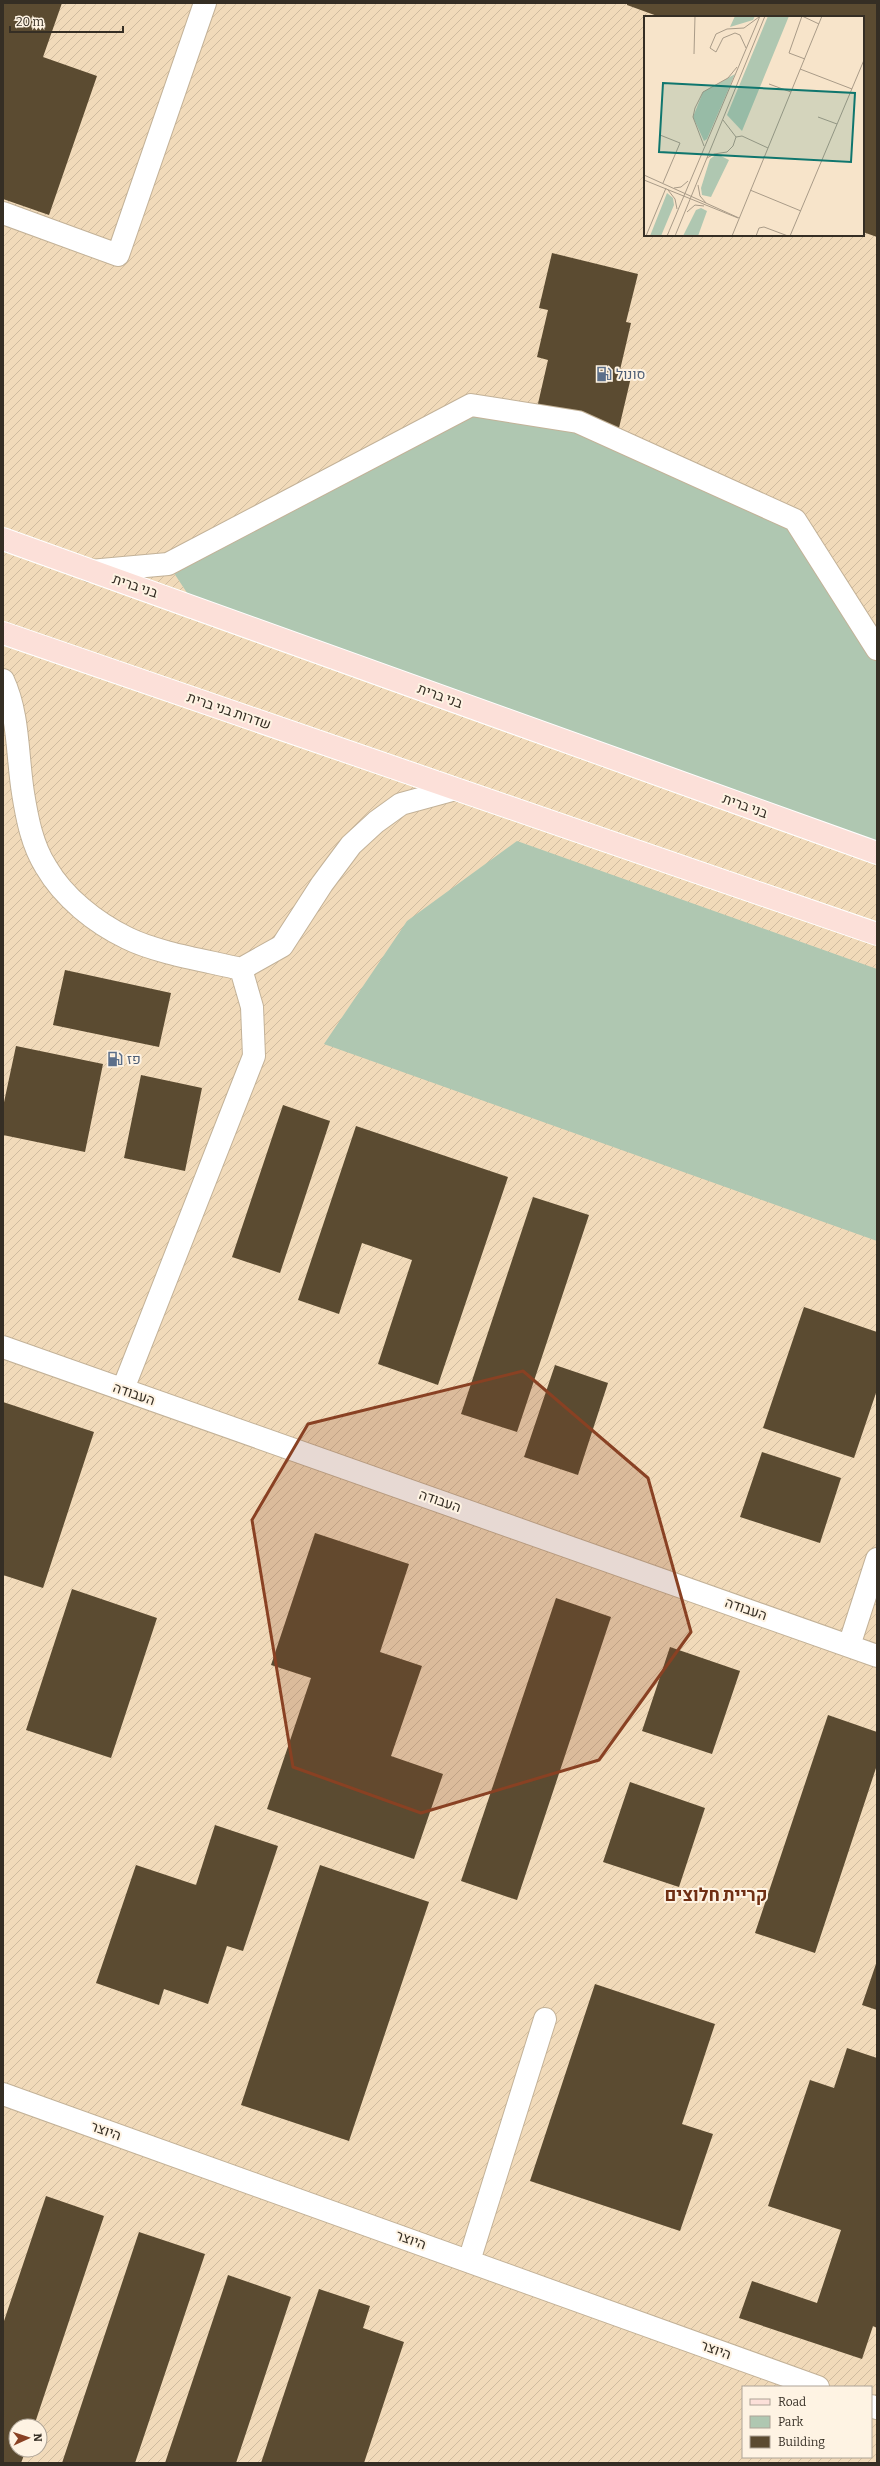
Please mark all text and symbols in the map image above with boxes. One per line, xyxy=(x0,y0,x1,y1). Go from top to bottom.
scale bar xyxy=(10,8,123,34)
text: 20 m xyxy=(16,15,45,29)
inset map xyxy=(644,16,864,236)
fuel station icon: סונול xyxy=(595,365,613,383)
place label: סונול xyxy=(616,366,645,383)
street label: בני ברית xyxy=(110,570,160,602)
street label: בני ברית xyxy=(415,680,465,712)
street label: שדרות בני ברית xyxy=(185,689,273,733)
street label: בני ברית xyxy=(720,790,770,822)
fuel station icon: פז xyxy=(106,1050,124,1068)
place label: פז xyxy=(127,1051,141,1068)
street label: העבודה xyxy=(111,1379,157,1409)
street label: העבודה xyxy=(417,1486,463,1516)
street label: העבודה xyxy=(723,1594,769,1624)
district label: קריית חלוצים xyxy=(665,1884,768,1906)
street label: היוצר xyxy=(88,2118,124,2144)
street label: היוצר xyxy=(393,2227,429,2253)
street label: היוצר xyxy=(698,2337,734,2363)
legend xyxy=(742,2386,872,2458)
text: Road xyxy=(778,2395,806,2409)
text: Park xyxy=(778,2415,804,2429)
north arrow xyxy=(8,2418,48,2458)
text: N xyxy=(31,2433,44,2443)
text: Building xyxy=(778,2435,825,2449)

